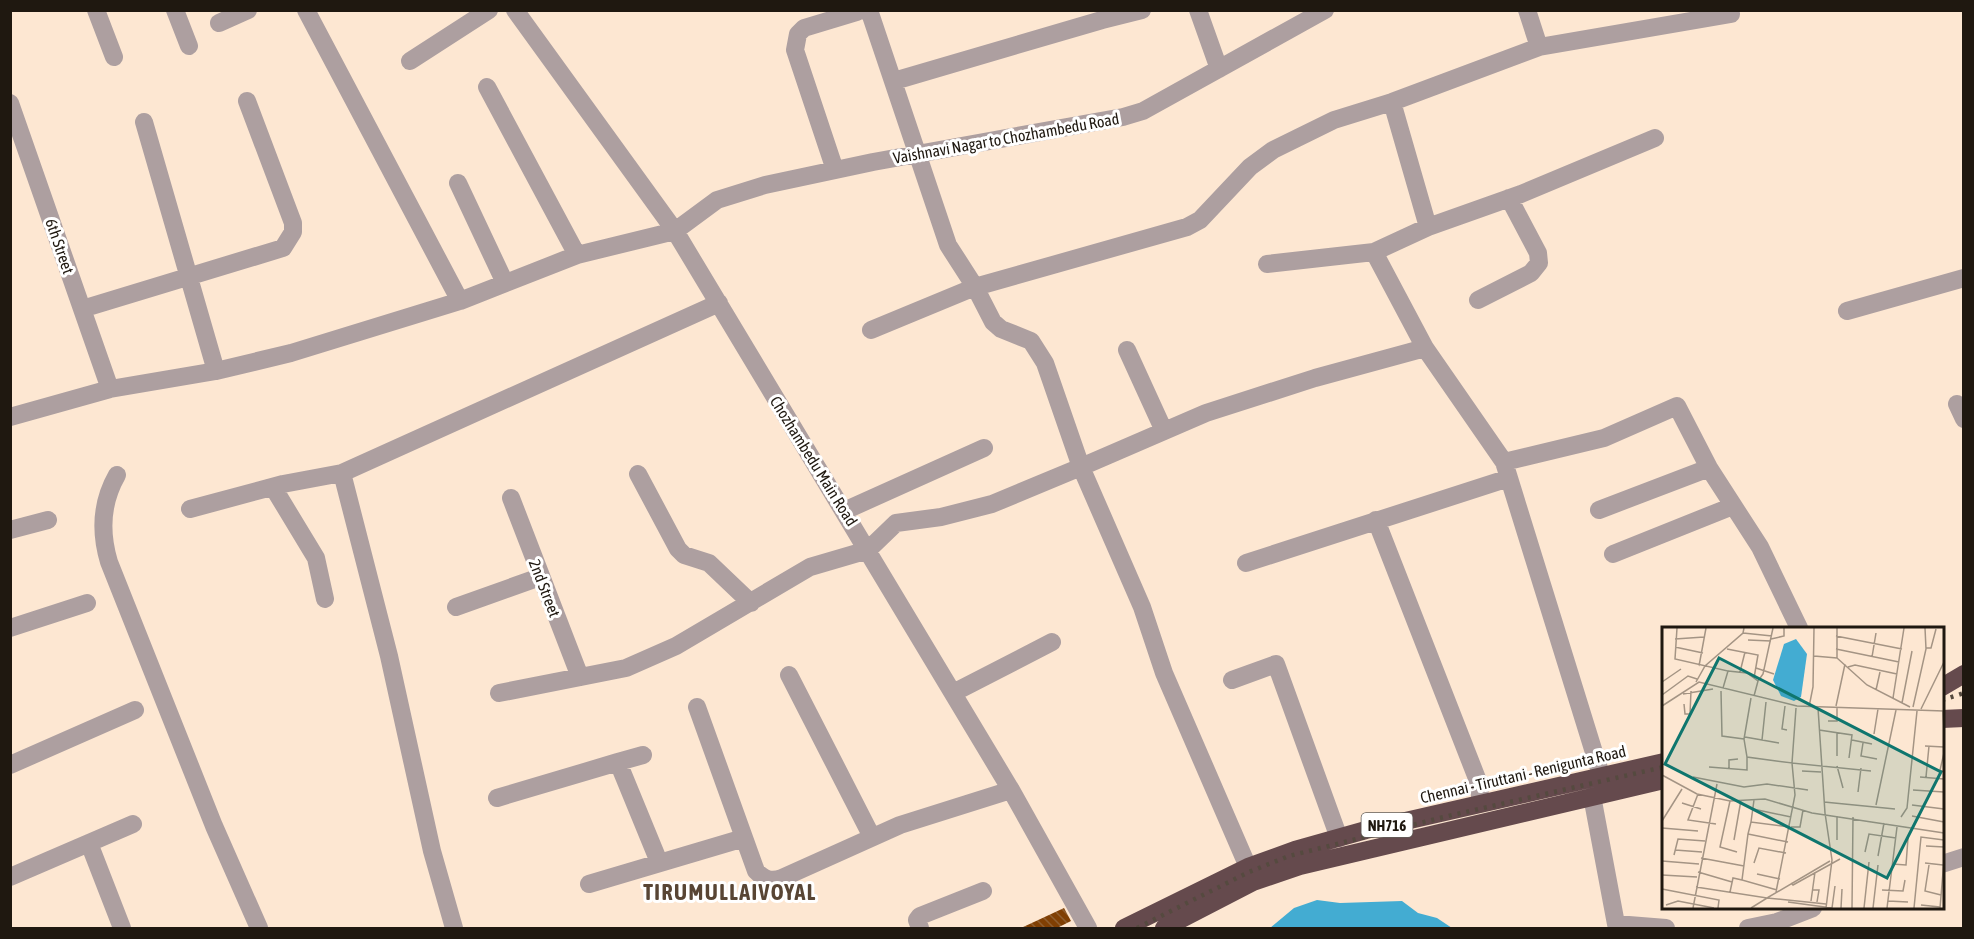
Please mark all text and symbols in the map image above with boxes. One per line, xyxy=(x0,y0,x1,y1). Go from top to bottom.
street label: Vaishnavi Nagar to Chozhambedu Road xyxy=(892,109,1121,168)
street label: 6th Street xyxy=(42,216,78,276)
street label: Chozhambedu Main Road xyxy=(767,393,861,529)
street label: 2nd Street xyxy=(526,557,564,620)
inset map xyxy=(1662,627,1944,909)
street label: Chennai - Tiruttani - Renigunta Road xyxy=(1418,742,1628,807)
road number: NH716 xyxy=(1362,813,1412,837)
district label: TIRUMULLAIVOYAL xyxy=(643,879,817,905)

